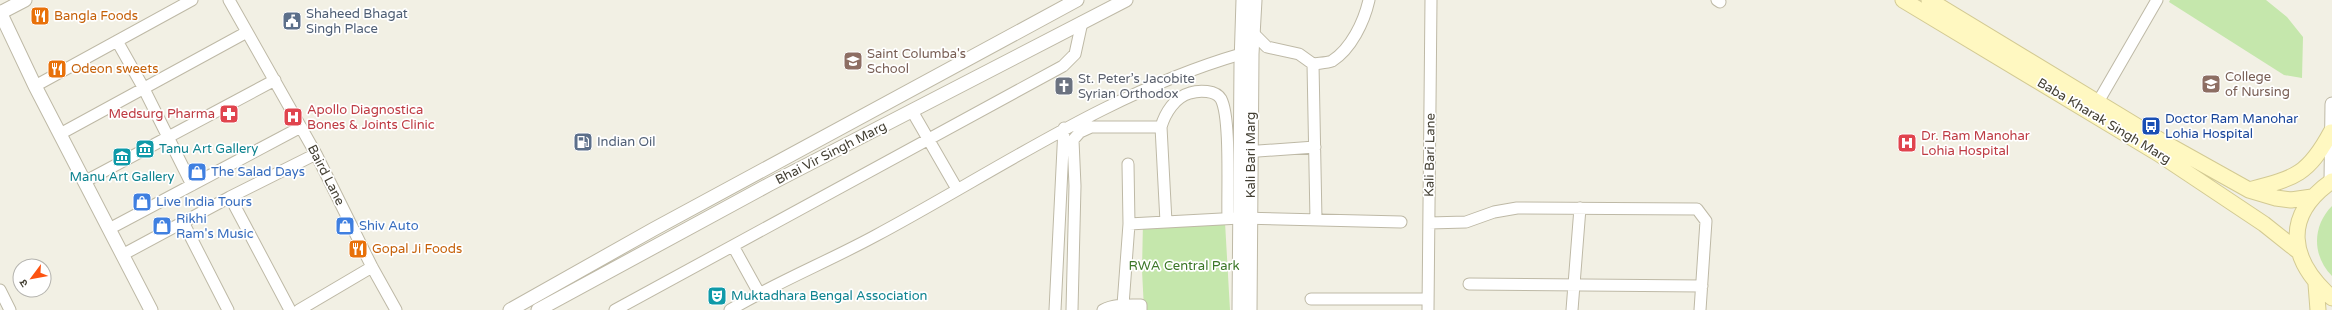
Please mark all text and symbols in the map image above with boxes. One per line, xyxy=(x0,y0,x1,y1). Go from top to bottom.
restaurant icon: Bangla Foods xyxy=(29,5,51,27)
place label: Shaheed Bhagat Singh Place xyxy=(306,6,408,37)
place label: Bangla Foods xyxy=(54,8,138,24)
public building icon: Shaheed Bhagat Singh Place xyxy=(281,10,303,32)
place label: Saint Columba's School xyxy=(867,46,966,77)
school or university icon: Saint Columba's School xyxy=(842,50,864,72)
restaurant icon: Odeon sweets xyxy=(46,58,68,80)
place label: Odeon sweets xyxy=(71,61,158,77)
place label: College of Nursing xyxy=(2225,69,2290,100)
place label: St. Peter’s Jacobite Syrian Orthodox xyxy=(1078,71,1195,102)
school or university icon: College of Nursing xyxy=(2200,73,2222,95)
church icon: St. Peter’s Jacobite Syrian Orthodox xyxy=(1053,75,1075,97)
street label: Baba Kharak Singh Marg xyxy=(2034,75,2174,167)
place label: Apollo Diagnostica Bones & Joints Clinic xyxy=(307,102,435,133)
pharmacy icon: Medsurg Pharma xyxy=(218,103,240,125)
place label: Medsurg Pharma xyxy=(108,106,215,122)
hospital icon: Apollo Diagnostica Bones & Joints Clinic xyxy=(282,106,304,128)
place label: Doctor Ram Manohar Lohia Hospital xyxy=(2165,111,2298,142)
street label: Kali Bari Marg xyxy=(1243,112,1259,198)
street label: Kali Bari Lane xyxy=(1421,113,1439,197)
bus stop icon: Doctor Ram Manohar Lohia Hospital xyxy=(2140,115,2162,137)
street label: Bhai Vir Singh Marg xyxy=(773,118,889,188)
place label: Dr. Ram Manohar Lohia Hospital xyxy=(1921,128,2030,159)
fuel station icon: Indian Oil xyxy=(572,131,594,153)
hospital icon: Dr. Ram Manohar Lohia Hospital xyxy=(1896,132,1918,154)
place label: Indian Oil xyxy=(597,134,655,150)
museum icon: Tanu Art Gallery xyxy=(134,138,156,160)
place label: Tanu Art Gallery xyxy=(159,141,258,157)
street label: Baird Lane xyxy=(304,142,348,208)
museum icon: Manu Art Gallery xyxy=(111,146,133,168)
shop icon: The Salad Days xyxy=(186,161,208,183)
place label: The Salad Days xyxy=(211,164,305,180)
place label: Manu Art Gallery xyxy=(70,169,174,185)
shop icon: Live India Tours xyxy=(131,191,153,213)
place label: Live India Tours xyxy=(156,194,252,210)
place label: Rikhi Ram's Music xyxy=(176,211,254,242)
shop icon: Rikhi Ram's Music xyxy=(151,215,173,237)
shop icon: Shiv Auto xyxy=(334,215,356,237)
place label: Shiv Auto xyxy=(359,218,419,234)
restaurant icon: Gopal Ji Foods xyxy=(347,238,369,260)
place label: Gopal Ji Foods xyxy=(372,241,462,257)
north arrow xyxy=(12,258,52,298)
park label: RWA Central Park xyxy=(1128,258,1240,274)
text: उ xyxy=(16,276,31,289)
theatre icon: Muktadhara Bengal Association xyxy=(706,285,728,307)
place label: Muktadhara Bengal Association xyxy=(731,288,928,304)

